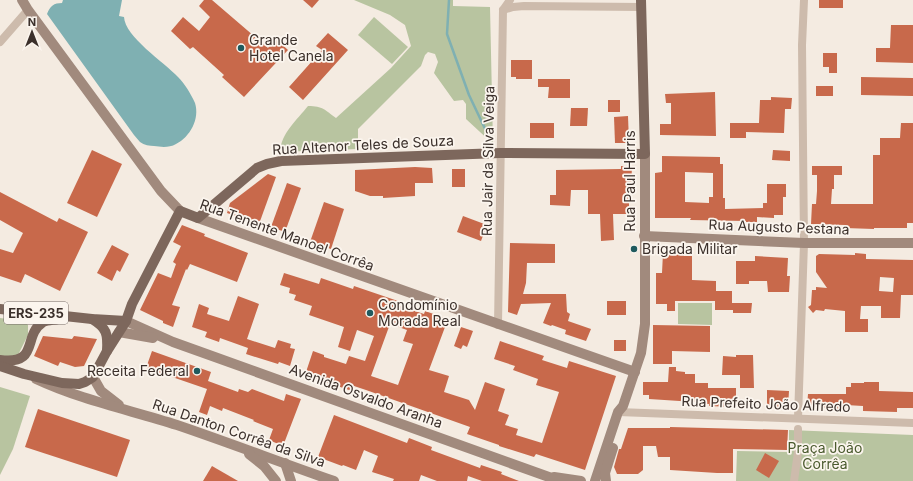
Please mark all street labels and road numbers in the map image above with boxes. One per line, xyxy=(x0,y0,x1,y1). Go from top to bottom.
street label: Rua Jair da Silva Veiga xyxy=(478,86,497,236)
street label: Rua Paul Harris xyxy=(621,130,638,232)
street label: Rua Altenor Teles de Souza xyxy=(272,131,454,158)
street label: Rua Tenente Manoel Corrêa xyxy=(198,195,377,274)
street label: Rua Augusto Pestana xyxy=(708,216,850,237)
road number: ERS-235 xyxy=(4,302,68,324)
street label: Avenida Osvaldo Aranha xyxy=(287,360,445,431)
street label: Rua Prefeito João Alfredo xyxy=(681,392,851,415)
street label: Rua Danton Corrêa da Silva xyxy=(151,395,328,470)

